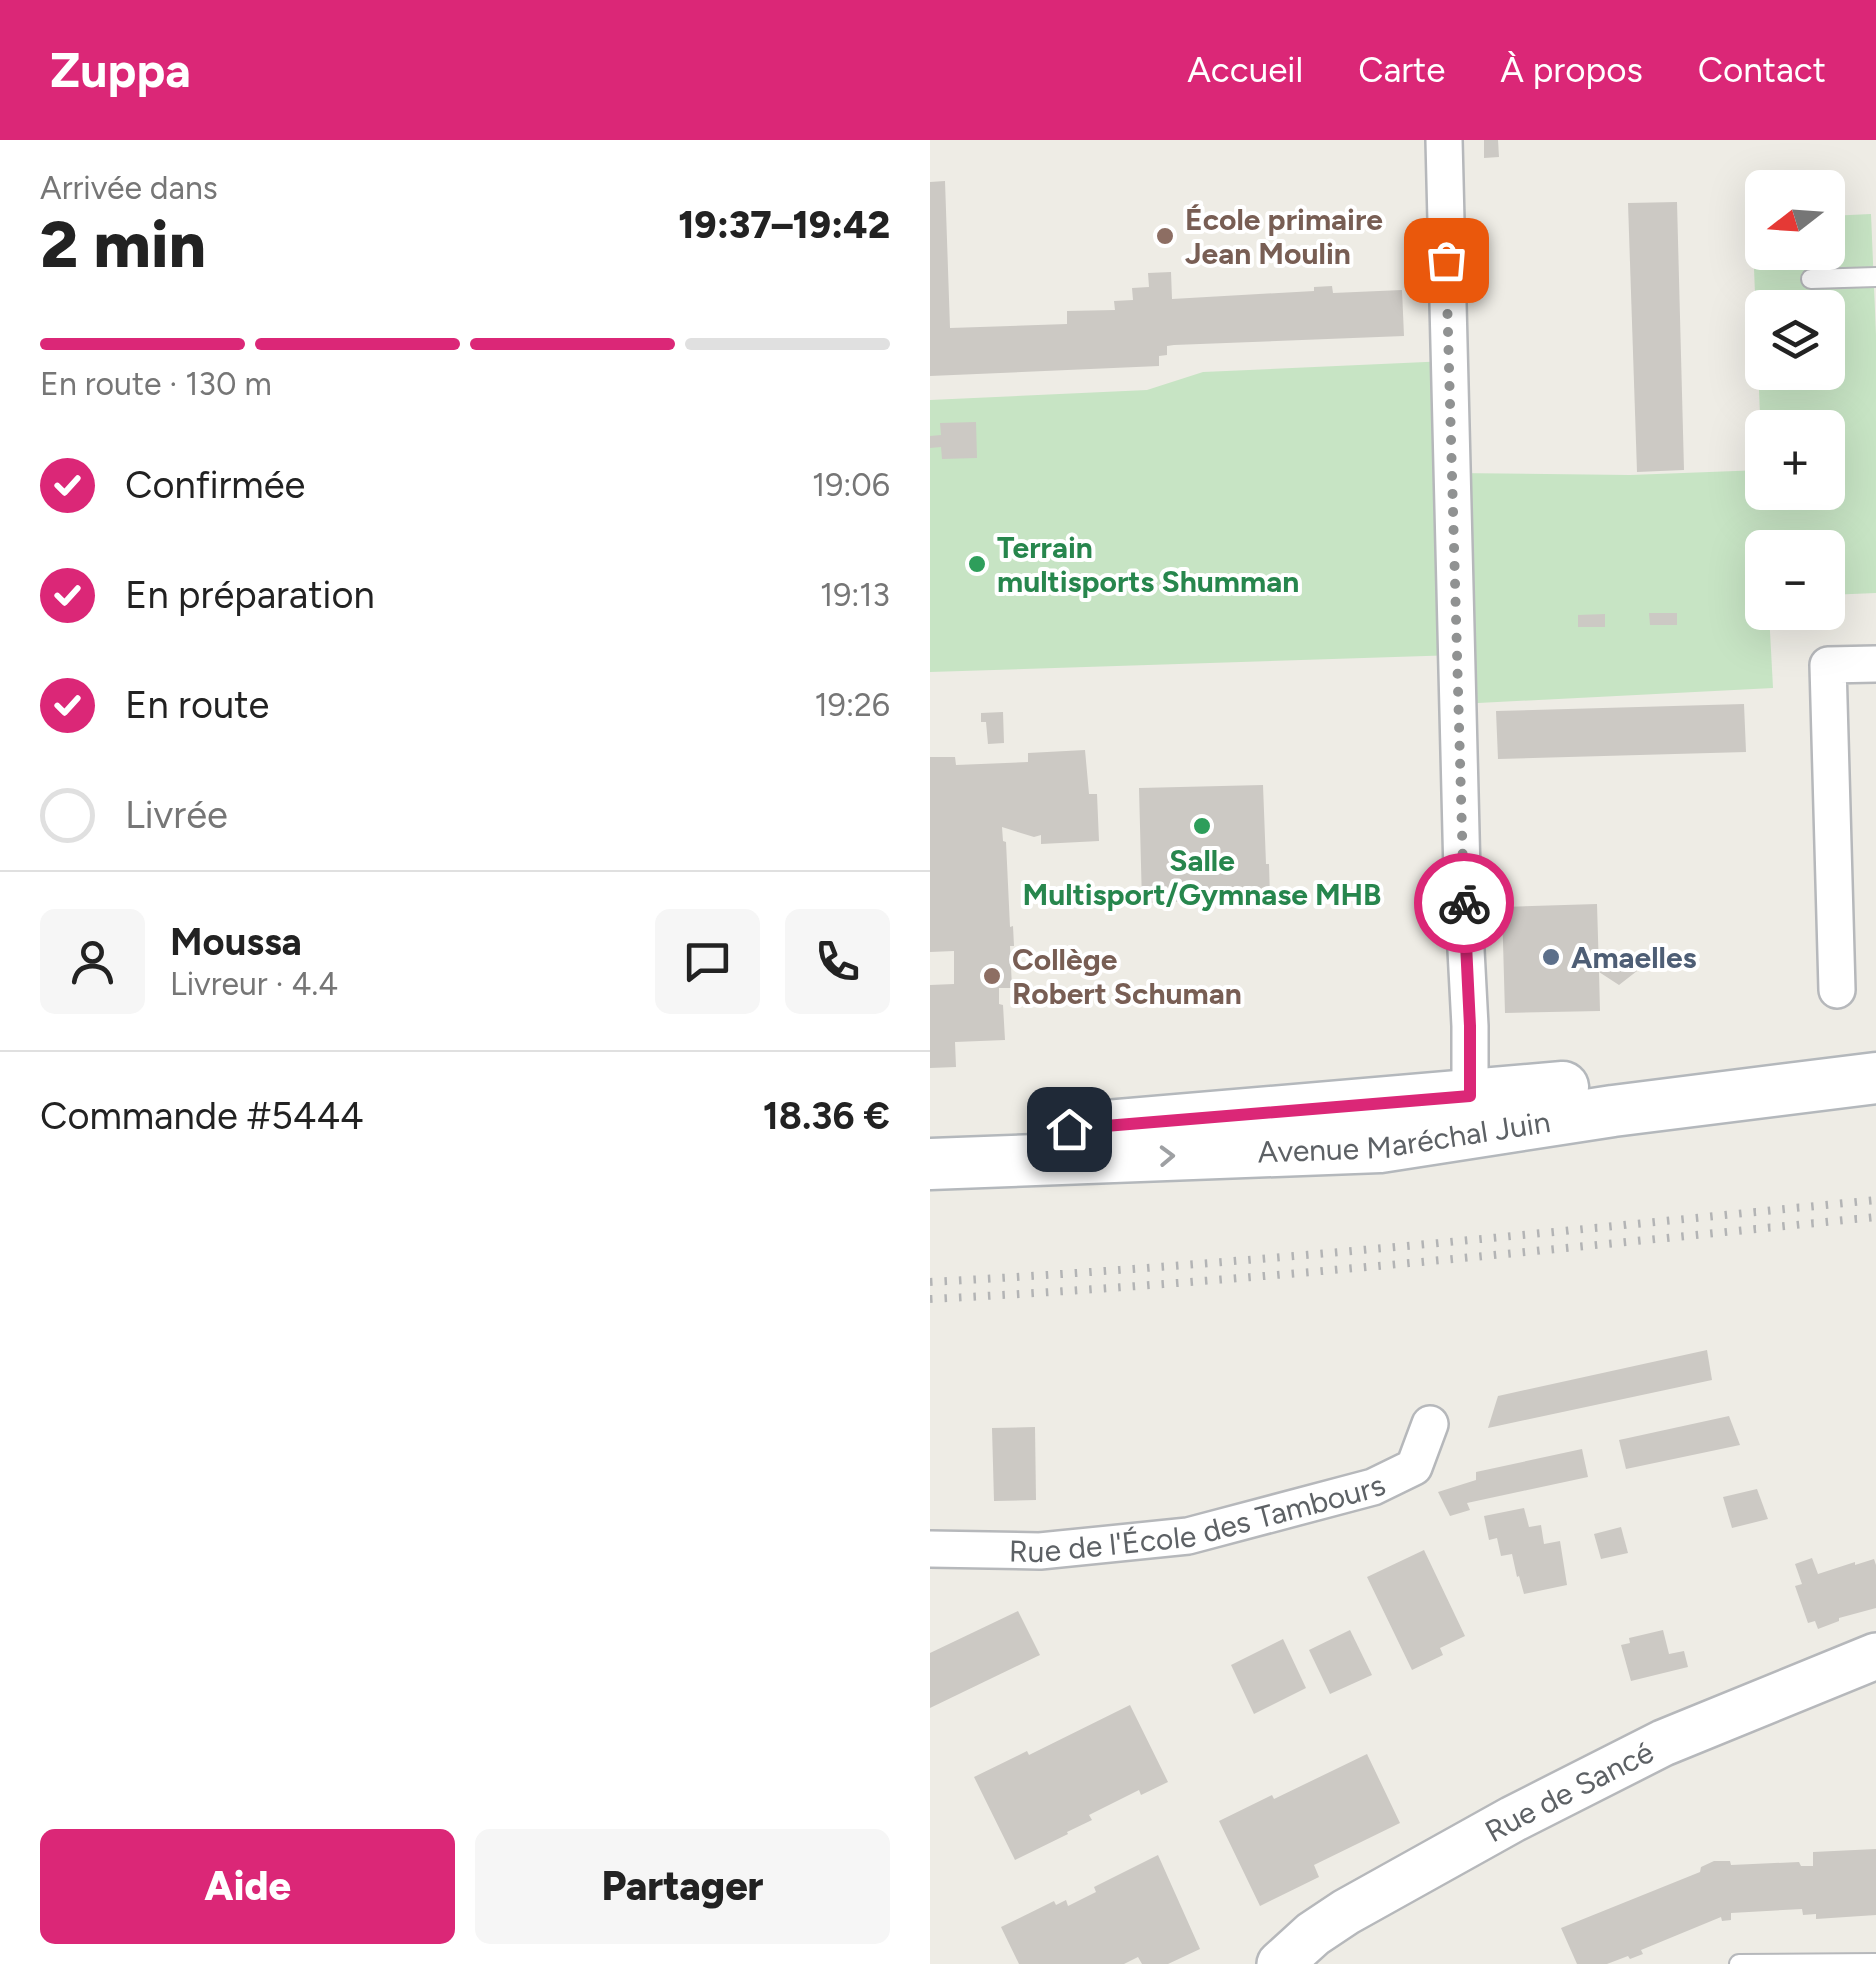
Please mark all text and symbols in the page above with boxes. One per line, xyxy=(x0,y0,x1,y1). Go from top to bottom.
text: Zuppa xyxy=(50,41,191,99)
text: Accueil xyxy=(1187,49,1303,91)
text: Carte xyxy=(1358,49,1445,91)
text: À propos xyxy=(1500,49,1643,91)
text: Contact xyxy=(1698,49,1826,91)
text: Arrivée dans xyxy=(40,169,218,207)
north arrow xyxy=(1745,170,1845,270)
map controls xyxy=(1745,170,1845,630)
place label: École primaire Jean Moulin xyxy=(1185,201,1383,272)
text: 19:37–19:42 xyxy=(678,202,890,248)
text: 2 min xyxy=(40,205,206,283)
pin xyxy=(1404,218,1489,303)
marker: École primaire Jean Moulin xyxy=(1154,225,1176,247)
icon: bag xyxy=(1419,233,1474,288)
button: layers xyxy=(1745,290,1845,390)
text: En route · 130 m xyxy=(40,365,272,403)
button: + xyxy=(1745,410,1845,510)
icon: check xyxy=(40,458,95,513)
text: Confirmée xyxy=(125,462,305,508)
text: 19:06 xyxy=(812,466,890,504)
place label: Terrain multisports Shumman xyxy=(997,529,1299,600)
button: − xyxy=(1745,530,1845,630)
marker: Terrain multisports Shumman xyxy=(966,553,988,575)
icon: check xyxy=(40,568,95,623)
text: En préparation xyxy=(125,572,375,618)
text: 19:13 xyxy=(820,576,890,614)
icon: check xyxy=(40,678,95,733)
text: En route xyxy=(125,682,269,728)
text: 19:26 xyxy=(815,686,890,724)
text: Livrée xyxy=(125,792,228,838)
marker: Salle Multisport/Gymnase MHB xyxy=(1191,815,1213,837)
place label: Salle Multisport/Gymnase MHB xyxy=(1023,842,1381,913)
courier xyxy=(1414,853,1514,953)
icon: bike xyxy=(1437,876,1492,931)
button: person xyxy=(40,909,145,1014)
button: chat xyxy=(655,909,760,1014)
button: phone xyxy=(785,909,890,1014)
text: Moussa xyxy=(170,919,302,965)
place label: Amaelles xyxy=(1571,939,1697,976)
place label: Collège Robert Schuman xyxy=(1012,941,1242,1012)
marker: Amaelles xyxy=(1540,946,1562,968)
text: Livreur · 4.4 xyxy=(170,965,338,1003)
marker: Collège Robert Schuman xyxy=(981,965,1003,987)
pin xyxy=(1027,1087,1112,1172)
text: Commande #5444 xyxy=(40,1093,364,1139)
text: 18.36 € xyxy=(763,1093,890,1139)
icon: home xyxy=(1042,1102,1097,1157)
street label: Avenue Maréchal Juin xyxy=(1257,1102,1553,1170)
one-way arrow xyxy=(1160,1146,1176,1167)
street label: Rue de l'École des Tambours xyxy=(1009,1466,1391,1570)
street label: Rue de Sancé xyxy=(1478,1733,1659,1849)
button: Aide xyxy=(40,1829,455,1944)
button: Partager xyxy=(475,1829,890,1944)

